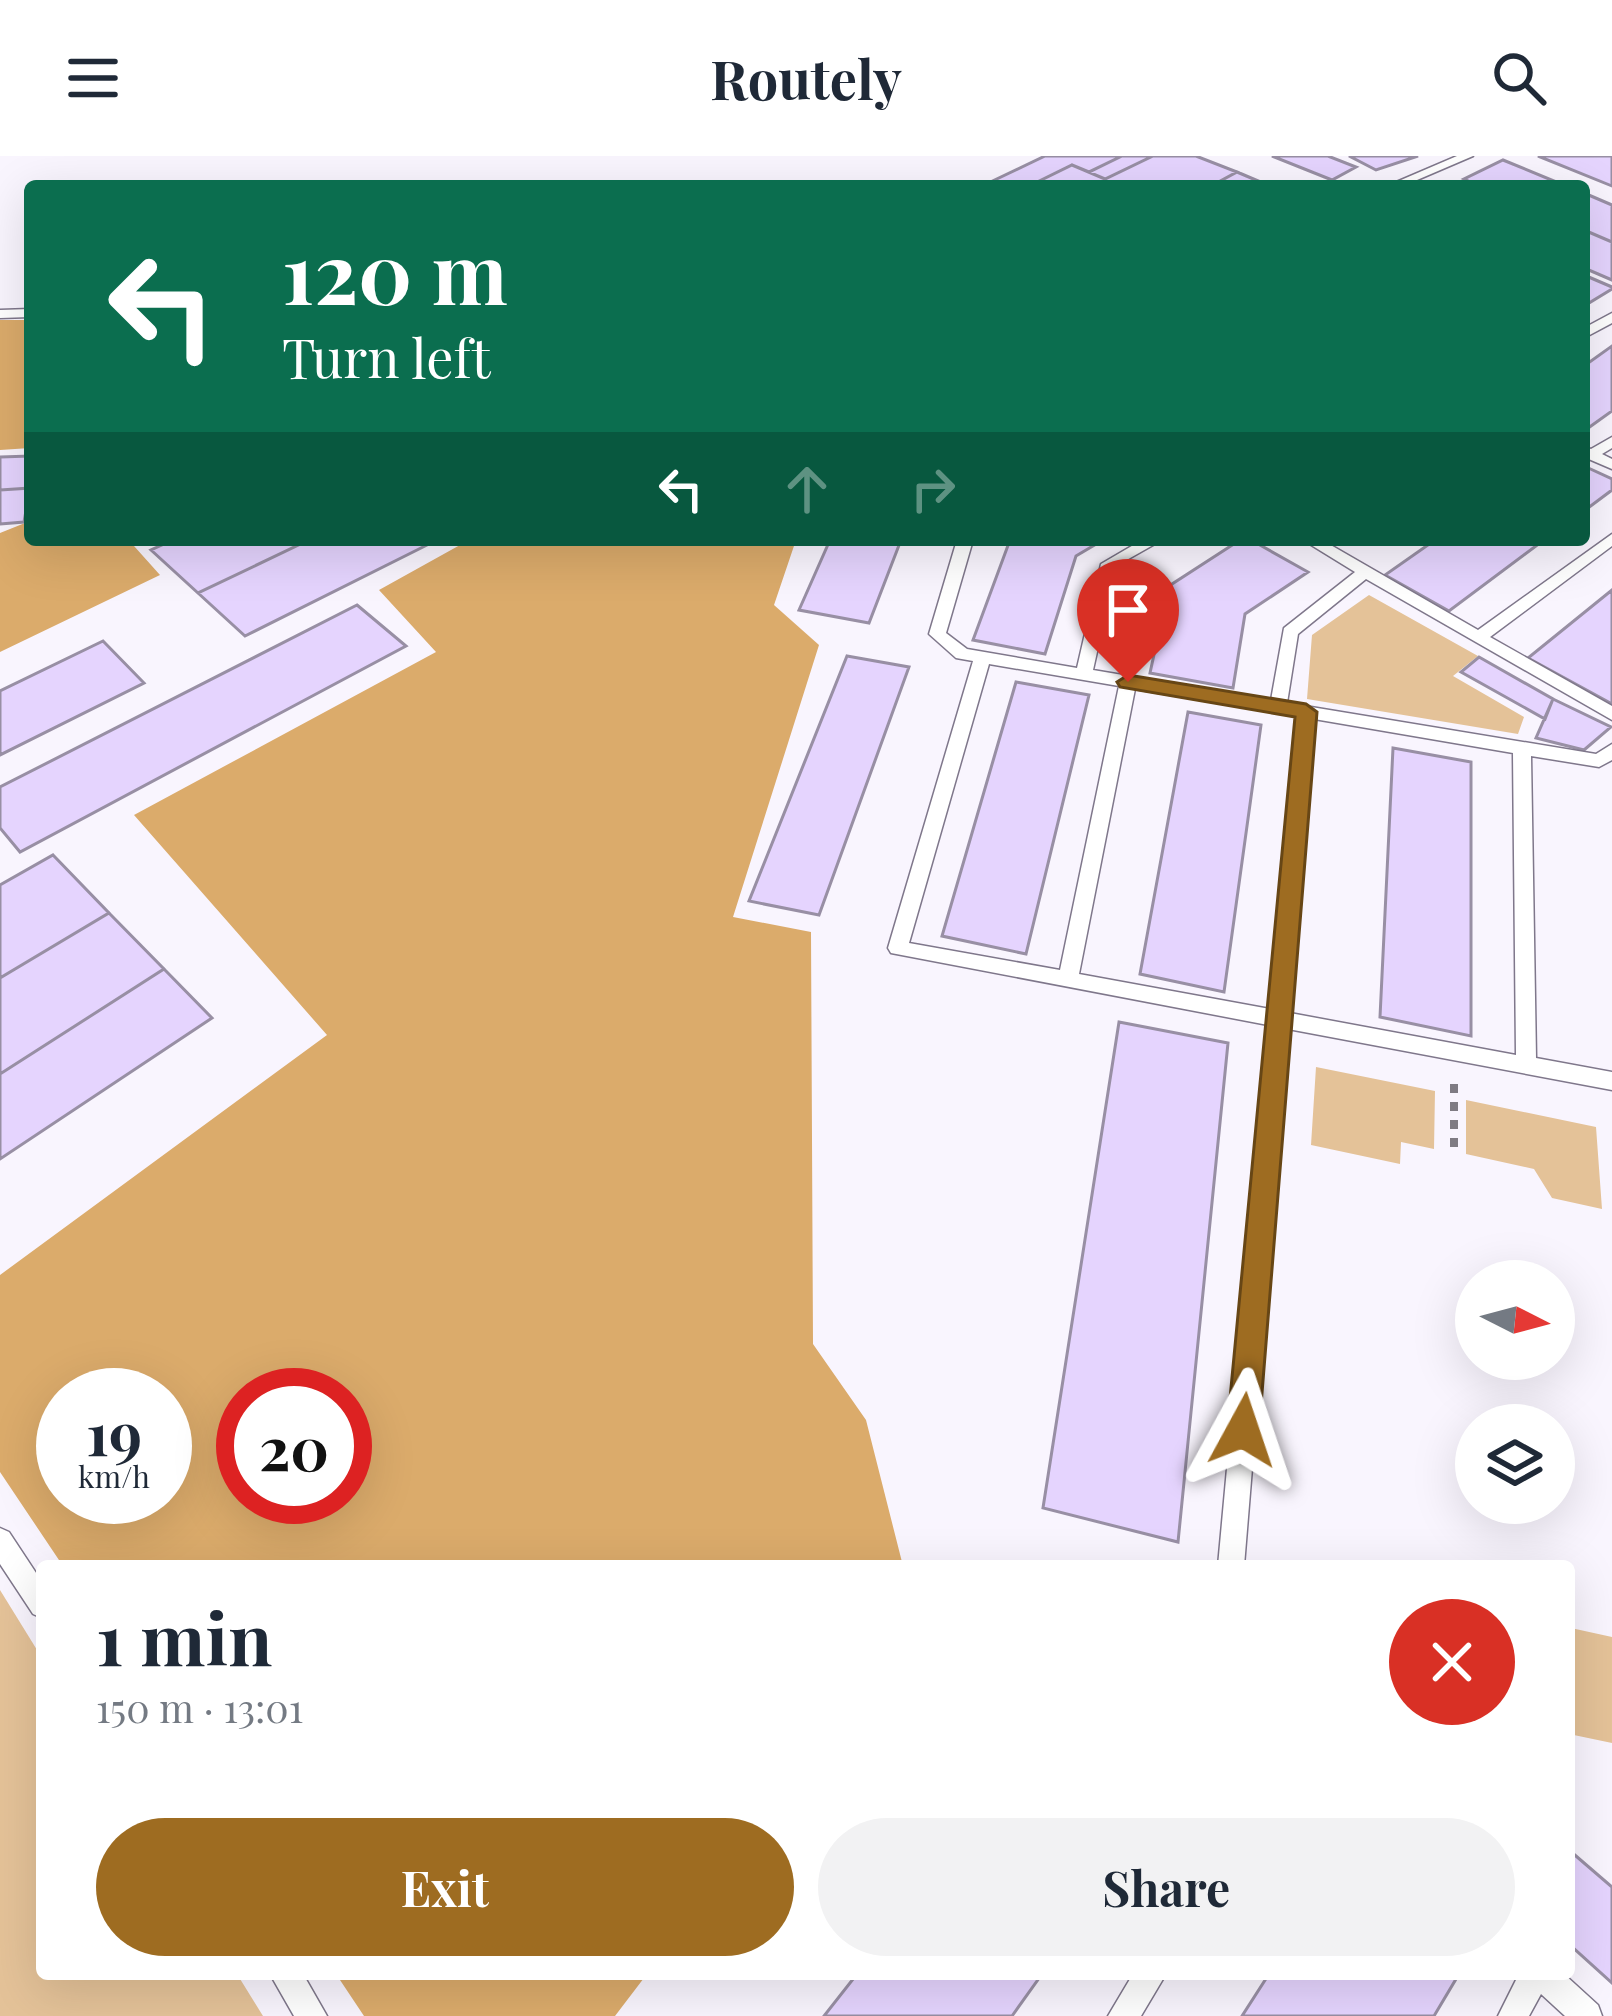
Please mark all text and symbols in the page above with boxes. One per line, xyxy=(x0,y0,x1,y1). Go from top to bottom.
text: Routely xyxy=(710,42,902,114)
icon: menu xyxy=(60,45,126,111)
icon: search xyxy=(1486,45,1552,111)
text: 120 m xyxy=(282,214,508,326)
icon: left xyxy=(84,228,240,384)
text: Turn left xyxy=(282,321,491,393)
icon: left xyxy=(648,456,714,522)
icon: ahead xyxy=(774,456,840,522)
icon: right xyxy=(900,456,966,522)
pin xyxy=(1077,559,1179,682)
icon: arrive xyxy=(1095,577,1161,643)
north arrow xyxy=(1455,1260,1575,1380)
map controls xyxy=(1455,1260,1575,1524)
position arrow xyxy=(1180,1367,1306,1493)
speed limit sign: 20 xyxy=(216,1368,372,1524)
text: 19 xyxy=(86,1391,142,1471)
button: layers xyxy=(1455,1404,1575,1524)
text: km/h xyxy=(78,1456,150,1496)
text: 1 min xyxy=(96,1588,272,1684)
button: close xyxy=(1389,1599,1515,1725)
text: 150 m · 13:01 xyxy=(96,1681,303,1733)
button: Exit xyxy=(96,1818,794,1956)
button: Share xyxy=(818,1818,1515,1956)

